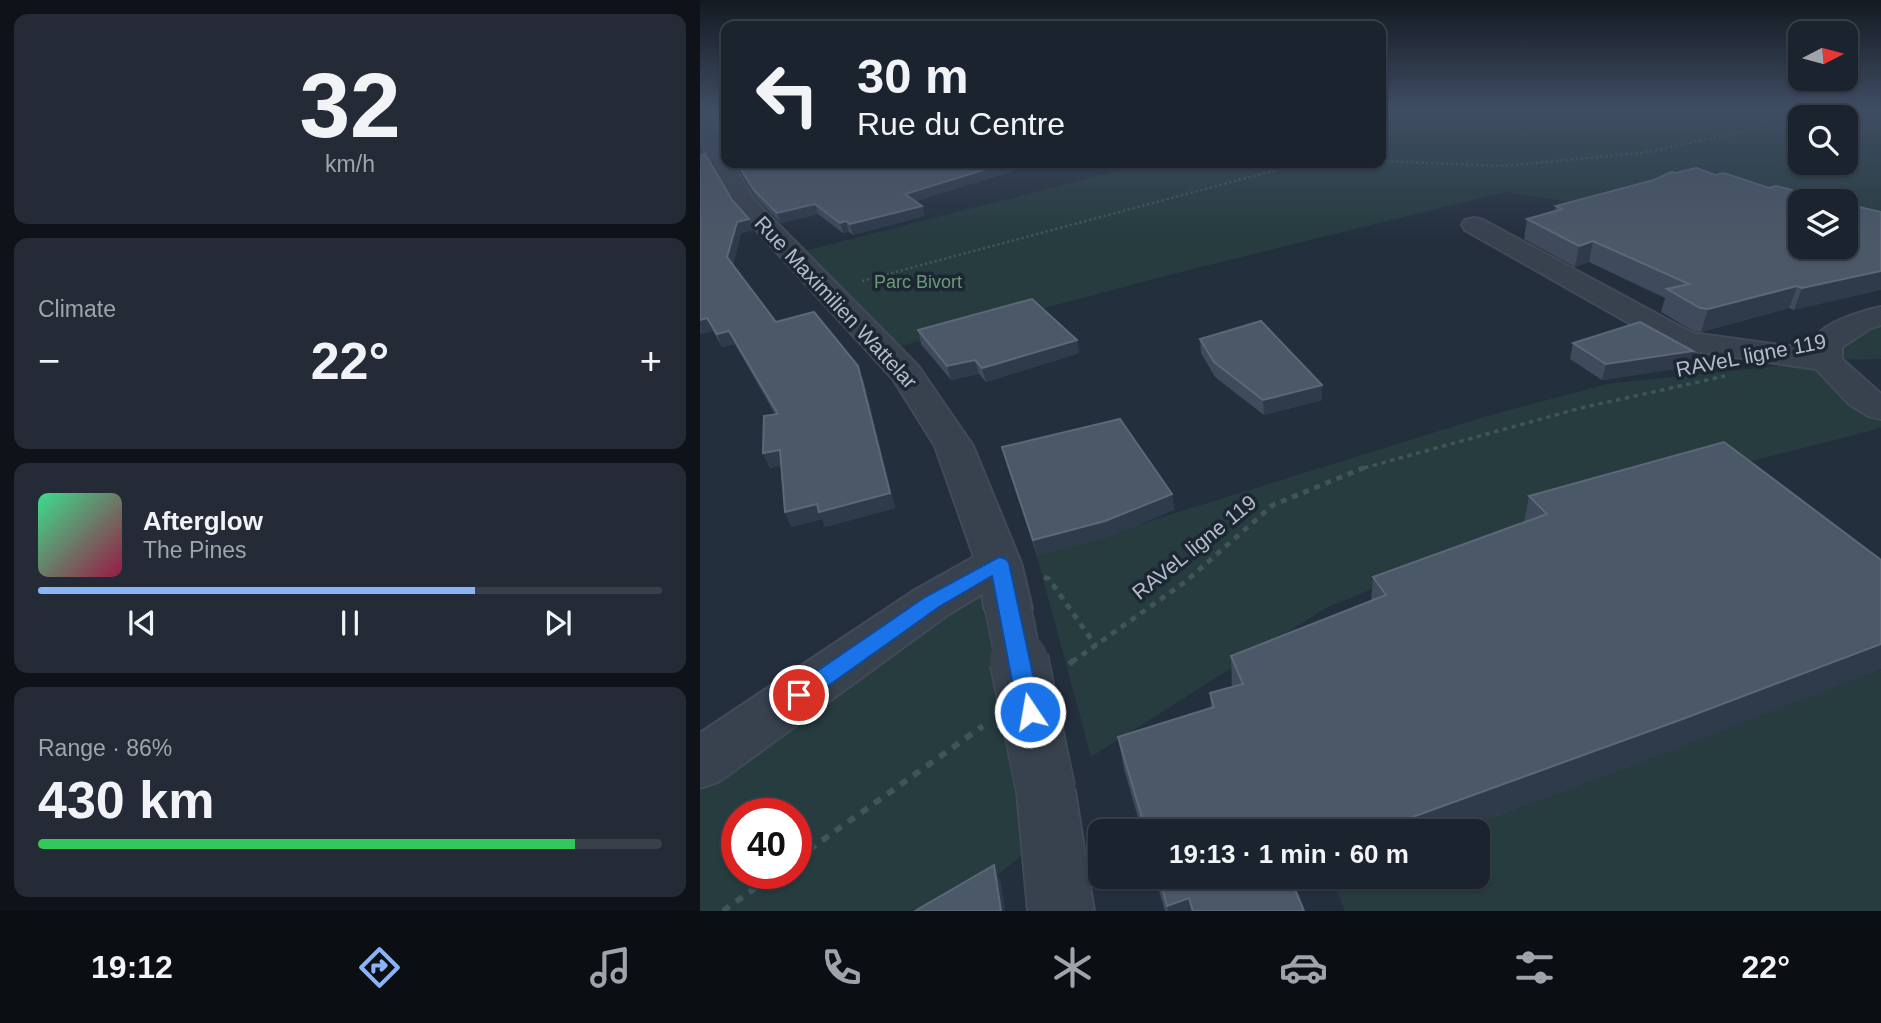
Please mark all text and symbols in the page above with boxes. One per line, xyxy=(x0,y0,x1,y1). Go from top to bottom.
north arrow xyxy=(1788,21,1858,91)
map controls xyxy=(1788,21,1858,259)
icon: left xyxy=(742,49,833,140)
text: 30 m xyxy=(857,49,969,103)
text: 32 xyxy=(299,55,401,156)
button: search xyxy=(1788,105,1858,175)
text: Rue du Centre xyxy=(857,106,1065,142)
text: km/h xyxy=(325,151,375,177)
button: layers xyxy=(1788,189,1858,259)
street label: Rue Maximilien Wattelar xyxy=(750,211,922,393)
park label: Parc Bivort xyxy=(874,272,962,292)
text: Climate xyxy=(38,296,116,322)
street label: RAVeL ligne 119 xyxy=(1674,329,1828,381)
text: 22° xyxy=(311,332,389,390)
text: − xyxy=(38,340,60,382)
text: + xyxy=(640,340,662,382)
street label: RAVeL ligne 119 xyxy=(1127,490,1261,604)
text: Afterglow xyxy=(143,506,263,536)
text: The Pines xyxy=(143,537,247,563)
icon: previous xyxy=(123,604,161,642)
icon: pause xyxy=(331,604,369,642)
icon: next xyxy=(539,604,577,642)
pin xyxy=(769,665,829,725)
position arrow xyxy=(993,675,1067,749)
icon: arrive xyxy=(780,676,818,714)
text: Range · 86% xyxy=(38,735,172,761)
text: 430 km xyxy=(38,771,214,829)
speed limit sign: 40 xyxy=(721,798,812,889)
text: 19:13 · 1 min · 60 m xyxy=(1169,839,1409,869)
icon: directions xyxy=(355,943,404,992)
icon: music xyxy=(586,943,635,992)
icon: phone xyxy=(817,943,866,992)
icon: climate xyxy=(1048,943,1097,992)
icon: car xyxy=(1279,943,1328,992)
icon: filters xyxy=(1510,943,1559,992)
text: 19:12 xyxy=(91,949,173,985)
text: 22° xyxy=(1742,949,1790,985)

